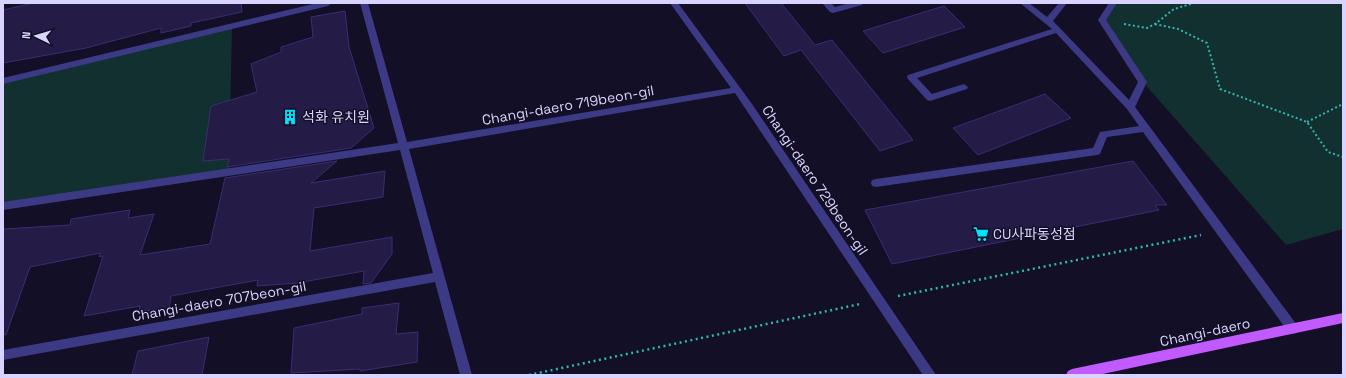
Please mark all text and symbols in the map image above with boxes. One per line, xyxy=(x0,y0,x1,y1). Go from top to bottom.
north arrow xyxy=(16,16,56,56)
text: N xyxy=(19,31,33,39)
street label: Changi-daero 719beon-gil xyxy=(481,81,655,129)
street label: Changi-daero 729beon-gil xyxy=(758,102,872,258)
building icon: 석화 유치원 xyxy=(281,108,299,126)
place label: 석화 유치원 xyxy=(302,108,370,126)
supermarket icon: CU사파동성점 xyxy=(972,225,990,243)
place label: CU사파동성점 xyxy=(993,225,1076,243)
street label: Changi-daero 707beon-gil xyxy=(130,277,308,325)
street label: Changi-daero xyxy=(1158,314,1252,350)

